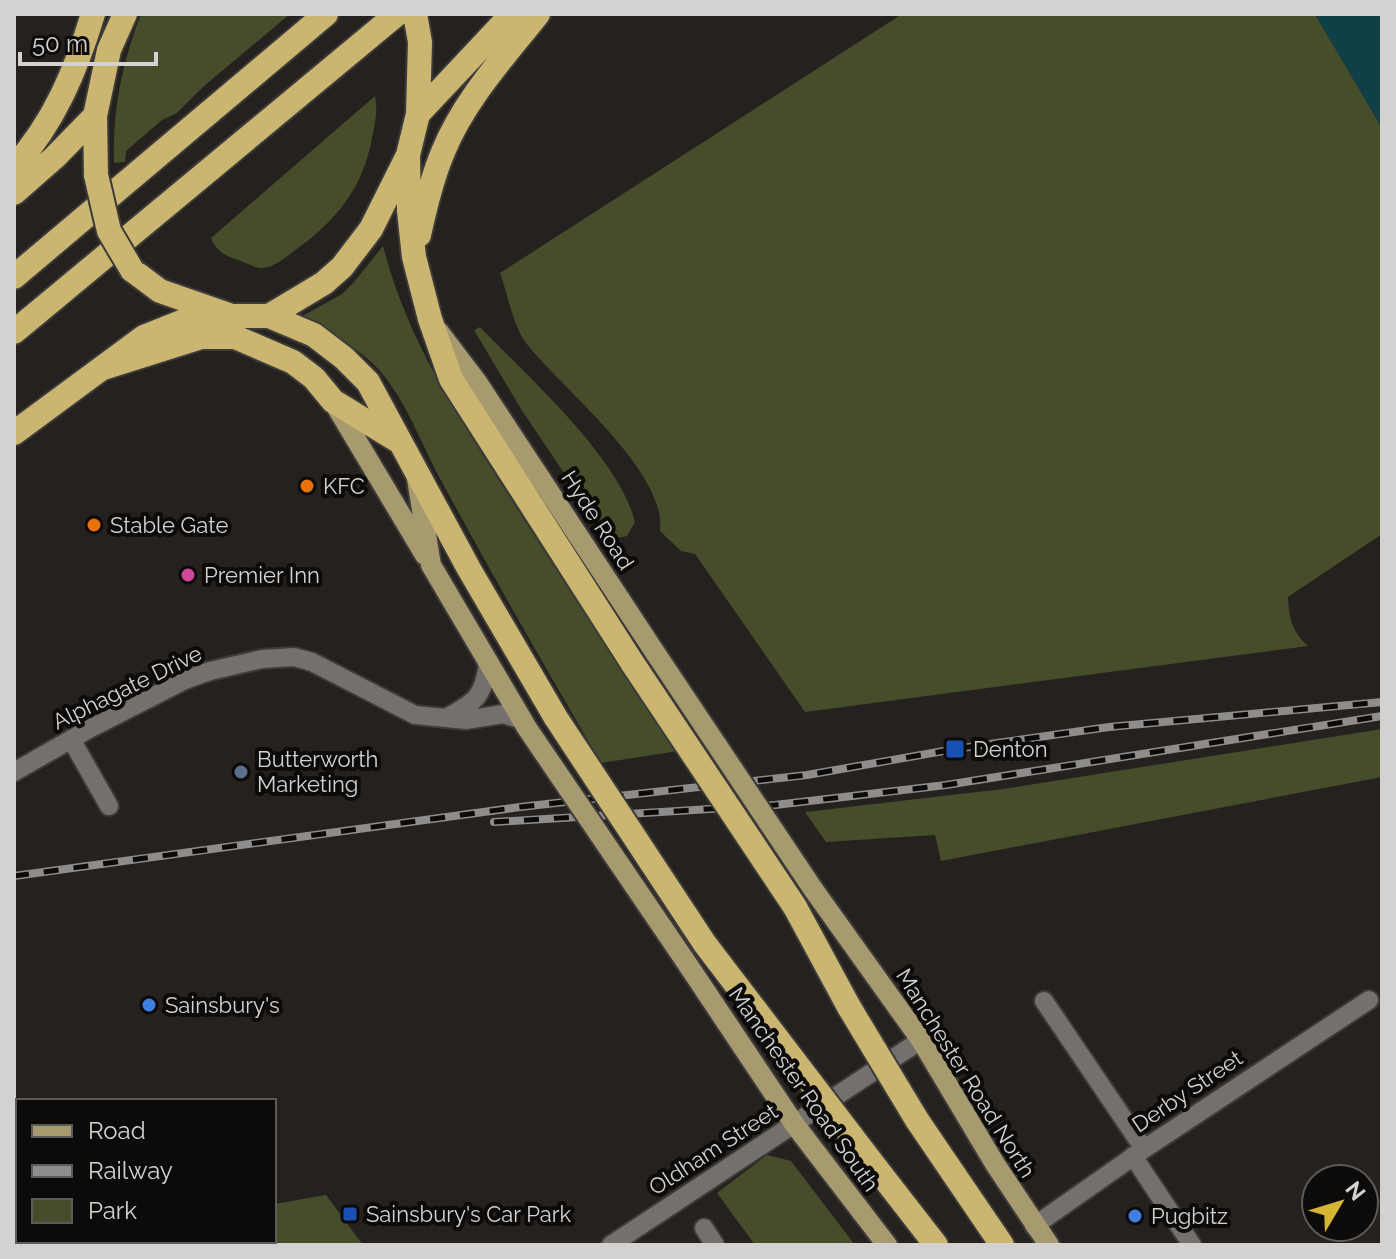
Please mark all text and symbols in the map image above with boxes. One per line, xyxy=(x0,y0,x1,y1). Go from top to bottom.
scale bar xyxy=(20,16,156,66)
text: 50 m xyxy=(32,29,88,58)
street label: Hyde Road xyxy=(556,466,640,574)
place label: KFC xyxy=(323,473,365,499)
marker: KFC xyxy=(298,477,316,495)
place label: Stable Gate xyxy=(110,512,228,538)
marker: Stable Gate xyxy=(85,516,103,534)
place label: Premier Inn xyxy=(204,562,320,588)
marker: Premier Inn xyxy=(179,566,197,584)
street label: Alphagate Drive xyxy=(48,640,206,734)
place label: Denton xyxy=(973,736,1047,762)
marker: Denton xyxy=(944,738,966,760)
place label: Butterworth Marketing xyxy=(257,746,378,797)
marker: Butterworth Marketing xyxy=(232,763,250,781)
street label: Manchester Road North xyxy=(891,964,1041,1182)
street label: Manchester Road South xyxy=(724,982,884,1196)
place label: Sainsbury's xyxy=(165,992,280,1018)
marker: Sainsbury's xyxy=(140,996,158,1014)
street label: Derby Street xyxy=(1127,1044,1248,1137)
street label: Oldham Street xyxy=(644,1097,783,1200)
legend xyxy=(16,1099,276,1243)
text: Road xyxy=(88,1116,146,1145)
text: Railway xyxy=(88,1156,173,1185)
north arrow xyxy=(1300,1163,1380,1243)
text: N xyxy=(1340,1176,1371,1205)
text: Park xyxy=(88,1196,137,1225)
place label: Sainsbury's Car Park xyxy=(366,1201,571,1227)
place label: Pugbitz xyxy=(1151,1203,1228,1229)
marker: Sainsbury's Car Park xyxy=(341,1205,359,1223)
marker: Pugbitz xyxy=(1126,1207,1144,1225)

